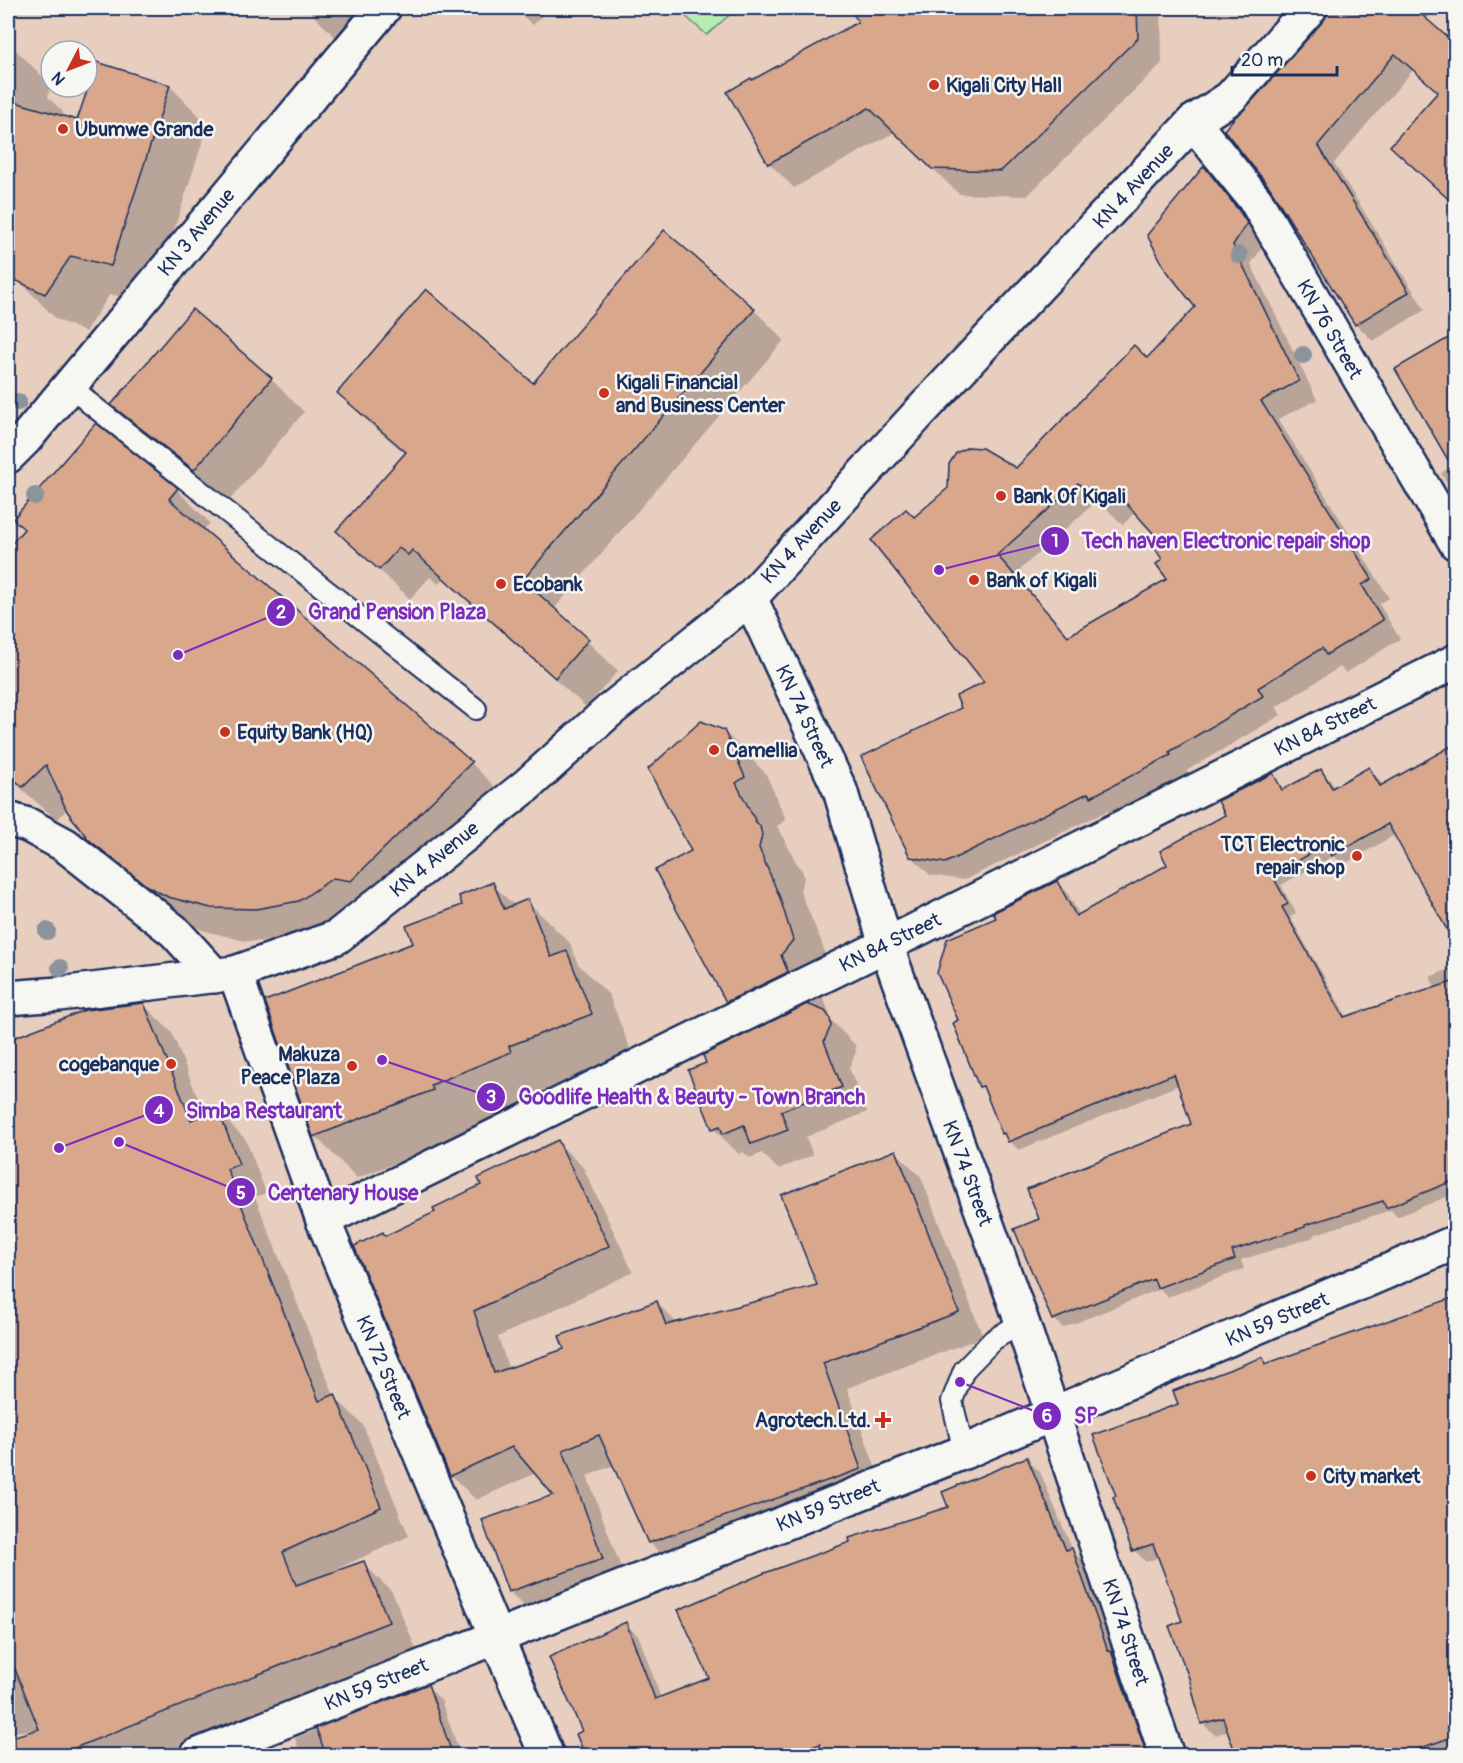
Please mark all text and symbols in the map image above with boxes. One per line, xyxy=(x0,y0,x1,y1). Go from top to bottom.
north arrow xyxy=(39,39,99,99)
scale bar xyxy=(1232,39,1337,77)
text: 20 m xyxy=(1241,49,1283,72)
text: N xyxy=(47,68,70,89)
place label: Kigali City Hall xyxy=(946,73,1062,98)
marker: Kigali City Hall xyxy=(927,78,941,92)
place label: Ubumwe Grande xyxy=(75,117,214,142)
marker: Ubumwe Grande xyxy=(56,122,70,136)
street label: KN 4 Avenue xyxy=(1088,138,1179,234)
street label: KN 3 Avenue xyxy=(152,183,240,281)
street label: KN 76 Street xyxy=(1291,275,1369,384)
place label: Kigali Financial and Business Center xyxy=(616,370,786,418)
marker: Kigali Financial and Business Center xyxy=(597,386,611,400)
place label: Bank Of Kigali xyxy=(1013,484,1126,509)
marker: Bank Of Kigali xyxy=(994,489,1008,503)
street label: KN 4 Avenue xyxy=(756,493,847,589)
callout: Tech haven Electronic repair shop xyxy=(1040,521,1383,560)
text: Tech haven Electronic repair shop xyxy=(1080,528,1371,555)
text: 1 xyxy=(1051,530,1059,553)
place label: Bank of Kigali xyxy=(986,568,1097,593)
place label: Ecobank xyxy=(513,572,583,597)
marker: Bank of Kigali xyxy=(967,573,981,587)
marker: Ecobank xyxy=(494,577,508,591)
callout: Grand Pension Plaza xyxy=(266,593,498,632)
text: Grand Pension Plaza xyxy=(308,599,486,626)
text: 2 xyxy=(276,601,286,624)
street label: KN 74 Street xyxy=(770,661,840,772)
street label: KN 84 Street xyxy=(1270,691,1381,762)
place label: Equity Bank (HQ) xyxy=(237,720,374,745)
marker: Equity Bank (HQ) xyxy=(218,725,232,739)
place label: Camellia xyxy=(726,738,798,763)
marker: Camellia xyxy=(707,743,721,757)
street label: KN 4 Avenue xyxy=(385,816,484,903)
place label: TCT Electronic repair shop xyxy=(1220,832,1346,880)
marker: TCT Electronic repair shop xyxy=(1350,849,1364,863)
street label: KN 84 Street xyxy=(835,907,946,978)
place label: Makuza Peace Plaza xyxy=(241,1042,340,1090)
place label: cogebanque xyxy=(58,1052,160,1077)
marker: cogebanque xyxy=(164,1057,178,1071)
marker: Makuza Peace Plaza xyxy=(345,1059,359,1073)
callout: Goodlife Health & Beauty - Town Branch xyxy=(476,1077,877,1116)
text: Goodlife Health & Beauty - Town Branch xyxy=(519,1084,866,1111)
text: 3 xyxy=(486,1086,496,1109)
callout: Simba Restaurant xyxy=(144,1091,354,1130)
text: Simba Restaurant xyxy=(186,1098,342,1125)
text: 4 xyxy=(154,1100,165,1123)
street label: KN 74 Street xyxy=(937,1117,999,1230)
callout: Centenary House xyxy=(226,1173,430,1212)
text: Centenary House xyxy=(268,1180,419,1207)
text: 5 xyxy=(236,1182,246,1205)
street label: KN 59 Street xyxy=(1222,1286,1333,1352)
street label: KN 72 Street xyxy=(350,1312,417,1424)
callout: SP xyxy=(1032,1397,1110,1436)
text: SP xyxy=(1074,1403,1098,1430)
text: 6 xyxy=(1042,1405,1052,1428)
place label: Agrotech.Ltd. xyxy=(755,1408,871,1433)
marker: Agrotech.Ltd. xyxy=(876,1413,890,1427)
place label: City market xyxy=(1323,1464,1421,1489)
marker: City market xyxy=(1304,1469,1318,1483)
street label: KN 59 Street xyxy=(773,1473,885,1538)
street label: KN 74 Street xyxy=(1097,1576,1155,1690)
street label: KN 59 Street xyxy=(321,1652,433,1717)

